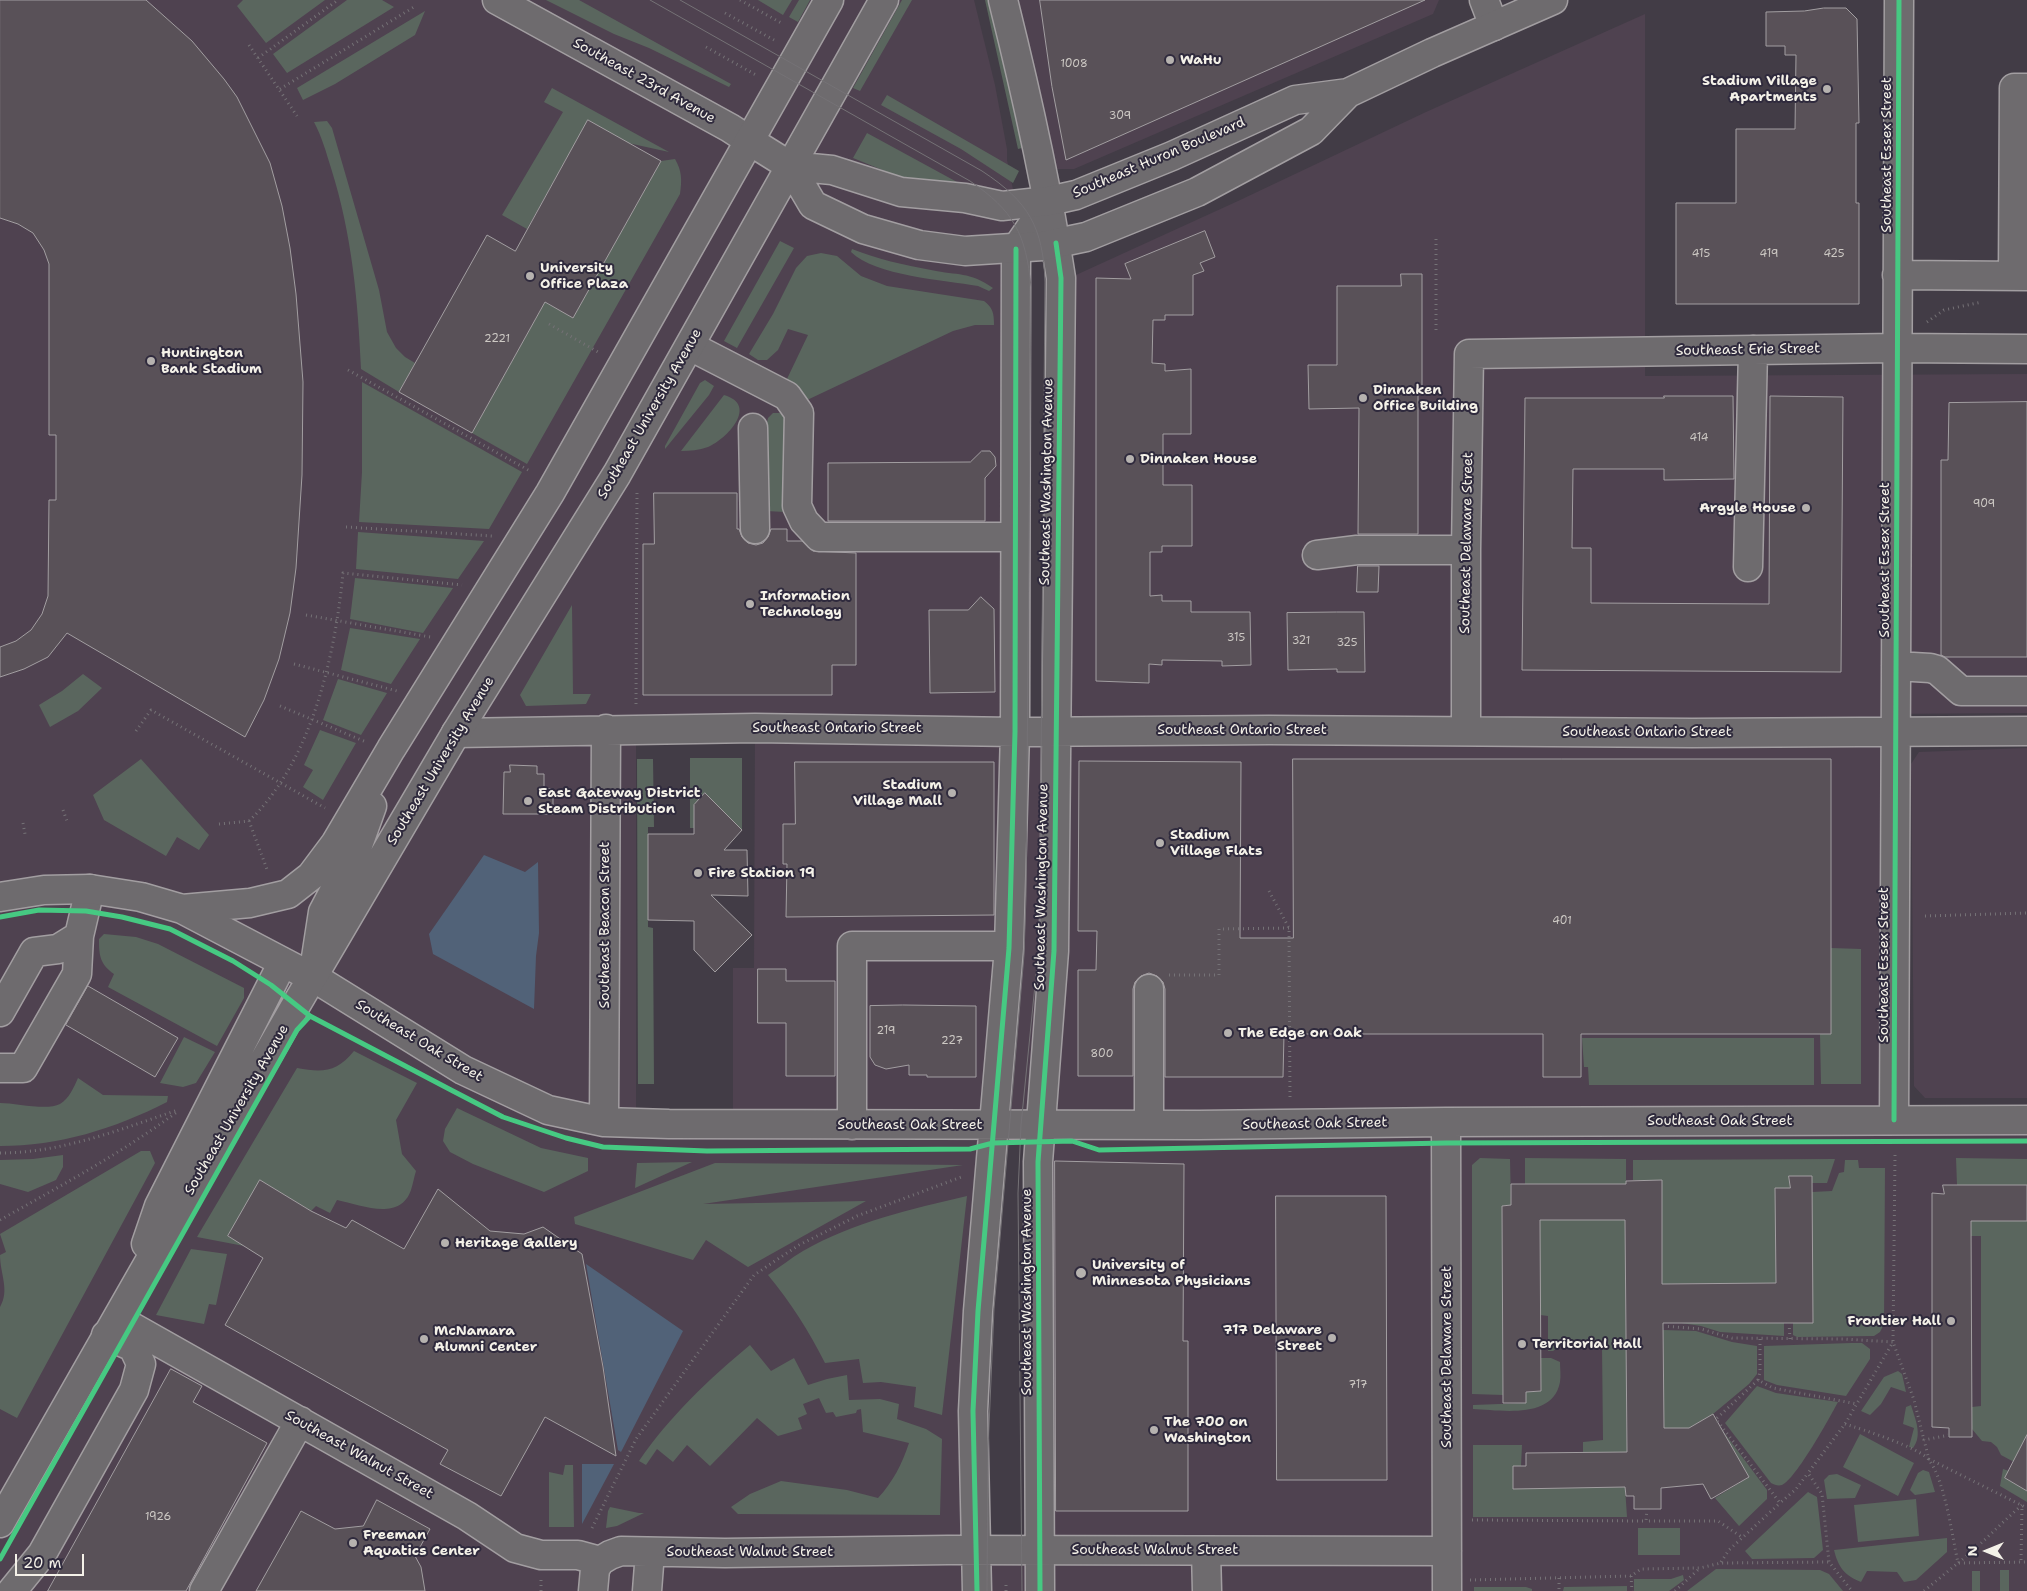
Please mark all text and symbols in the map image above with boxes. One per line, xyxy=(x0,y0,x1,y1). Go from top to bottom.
street label: Southeast 23rd Avenue xyxy=(570,35,718,127)
place label: WaHu xyxy=(1180,52,1222,68)
marker: WaHu xyxy=(1164,54,1176,66)
house number: 1008 xyxy=(1060,57,1088,71)
place label: Stadium Village Apartments xyxy=(1702,73,1817,105)
street label: Southeast Essex Street xyxy=(1879,77,1895,233)
marker: Stadium Village Apartments xyxy=(1821,83,1833,95)
house number: 309 xyxy=(1109,109,1131,123)
street label: Southeast Huron Boulevard xyxy=(1070,114,1248,202)
house number: 415 xyxy=(1692,247,1710,261)
house number: 419 xyxy=(1759,247,1779,261)
house number: 425 xyxy=(1823,247,1845,261)
place label: University Office Plaza xyxy=(540,260,628,292)
marker: University Office Plaza xyxy=(524,270,536,282)
street label: Southeast University Avenue xyxy=(594,326,706,502)
house number: 2221 xyxy=(484,332,510,346)
street label: Southeast Erie Street xyxy=(1676,340,1820,360)
place label: Huntington Bank Stadium xyxy=(161,345,262,378)
marker: Huntington Bank Stadium xyxy=(145,355,157,367)
street label: Southeast Washington Avenue xyxy=(1037,378,1057,586)
place label: Dinnaken Office Building xyxy=(1373,382,1478,414)
marker: Dinnaken Office Building xyxy=(1357,392,1369,404)
house number: 414 xyxy=(1690,431,1708,445)
place label: Dinnaken House xyxy=(1140,451,1257,467)
street label: Southeast Delaware Street xyxy=(1457,452,1477,634)
marker: Dinnaken House xyxy=(1124,453,1136,465)
street label: Southeast Essex Street xyxy=(1877,482,1893,638)
house number: 909 xyxy=(1973,497,1995,511)
place label: Argyle House xyxy=(1699,500,1796,516)
marker: Argyle House xyxy=(1800,502,1812,514)
place label: Information Technology xyxy=(760,588,850,620)
marker: Information Technology xyxy=(744,598,756,610)
house number: 315 xyxy=(1227,631,1245,645)
house number: 321 xyxy=(1292,634,1310,648)
house number: 325 xyxy=(1336,636,1358,650)
street label: Southeast University Avenue xyxy=(384,674,498,848)
street label: Southeast Ontario Street xyxy=(752,720,922,736)
street label: Southeast Ontario Street xyxy=(1157,722,1327,738)
street label: Southeast Ontario Street xyxy=(1562,724,1732,740)
place label: Stadium Village Mall xyxy=(853,777,942,810)
street label: Southeast Washington Avenue xyxy=(1032,783,1052,991)
place label: East Gateway District Steam Distribution xyxy=(538,785,701,818)
marker: Stadium Village Mall xyxy=(946,787,958,799)
marker: East Gateway District Steam Distribution xyxy=(522,795,534,807)
place label: Stadium Village Flats xyxy=(1170,827,1262,860)
marker: Stadium Village Flats xyxy=(1154,837,1166,849)
street label: Southeast Beacon Street xyxy=(597,842,613,1008)
place label: Fire Station 19 xyxy=(708,865,815,881)
marker: Fire Station 19 xyxy=(692,867,704,879)
street label: Southeast Essex Street xyxy=(1876,887,1892,1043)
house number: 401 xyxy=(1552,914,1572,928)
street label: Southeast Oak Street xyxy=(352,996,486,1086)
street label: Southeast University Avenue xyxy=(181,1022,293,1198)
house number: 219 xyxy=(876,1024,896,1038)
place label: The Edge on Oak xyxy=(1238,1025,1362,1041)
marker: The Edge on Oak xyxy=(1222,1027,1234,1039)
house number: 227 xyxy=(941,1034,963,1048)
house number: 800 xyxy=(1091,1047,1113,1061)
street label: Southeast Oak Street xyxy=(1647,1113,1793,1129)
street label: Southeast Oak Street xyxy=(1242,1114,1388,1134)
street label: Southeast Oak Street xyxy=(837,1117,983,1133)
street label: Southeast Washington Avenue xyxy=(1019,1189,1035,1395)
place label: Heritage Gallery xyxy=(455,1235,578,1251)
marker: Heritage Gallery xyxy=(439,1237,451,1249)
place label: University of Minnesota Physicians xyxy=(1092,1257,1251,1290)
marker: University of Minnesota Physicians xyxy=(1074,1266,1088,1280)
street label: Southeast Delaware Street xyxy=(1439,1266,1455,1448)
place label: Frontier Hall xyxy=(1847,1313,1941,1329)
marker: Frontier Hall xyxy=(1945,1315,1957,1327)
place label: 717 Delaware Street xyxy=(1223,1322,1322,1354)
place label: McNamara Alumni Center xyxy=(434,1323,537,1355)
marker: 717 Delaware Street xyxy=(1326,1332,1338,1344)
marker: McNamara Alumni Center xyxy=(418,1333,430,1345)
place label: Territorial Hall xyxy=(1532,1336,1642,1352)
marker: Territorial Hall xyxy=(1516,1338,1528,1350)
house number: 717 xyxy=(1349,1378,1367,1392)
street label: Southeast Walnut Street xyxy=(282,1407,436,1503)
place label: The 700 on Washington xyxy=(1164,1414,1251,1446)
marker: The 700 on Washington xyxy=(1148,1424,1160,1436)
house number: 1926 xyxy=(145,1510,171,1524)
north arrow xyxy=(1962,1526,2012,1576)
place label: Freeman Aquatics Center xyxy=(363,1527,480,1560)
marker: Freeman Aquatics Center xyxy=(347,1537,359,1549)
street label: Southeast Walnut Street xyxy=(1072,1542,1238,1558)
scale bar xyxy=(18,1544,86,1576)
street label: Southeast Walnut Street xyxy=(667,1544,833,1560)
text: N xyxy=(1963,1545,1981,1557)
text: 20 m xyxy=(23,1553,62,1573)

